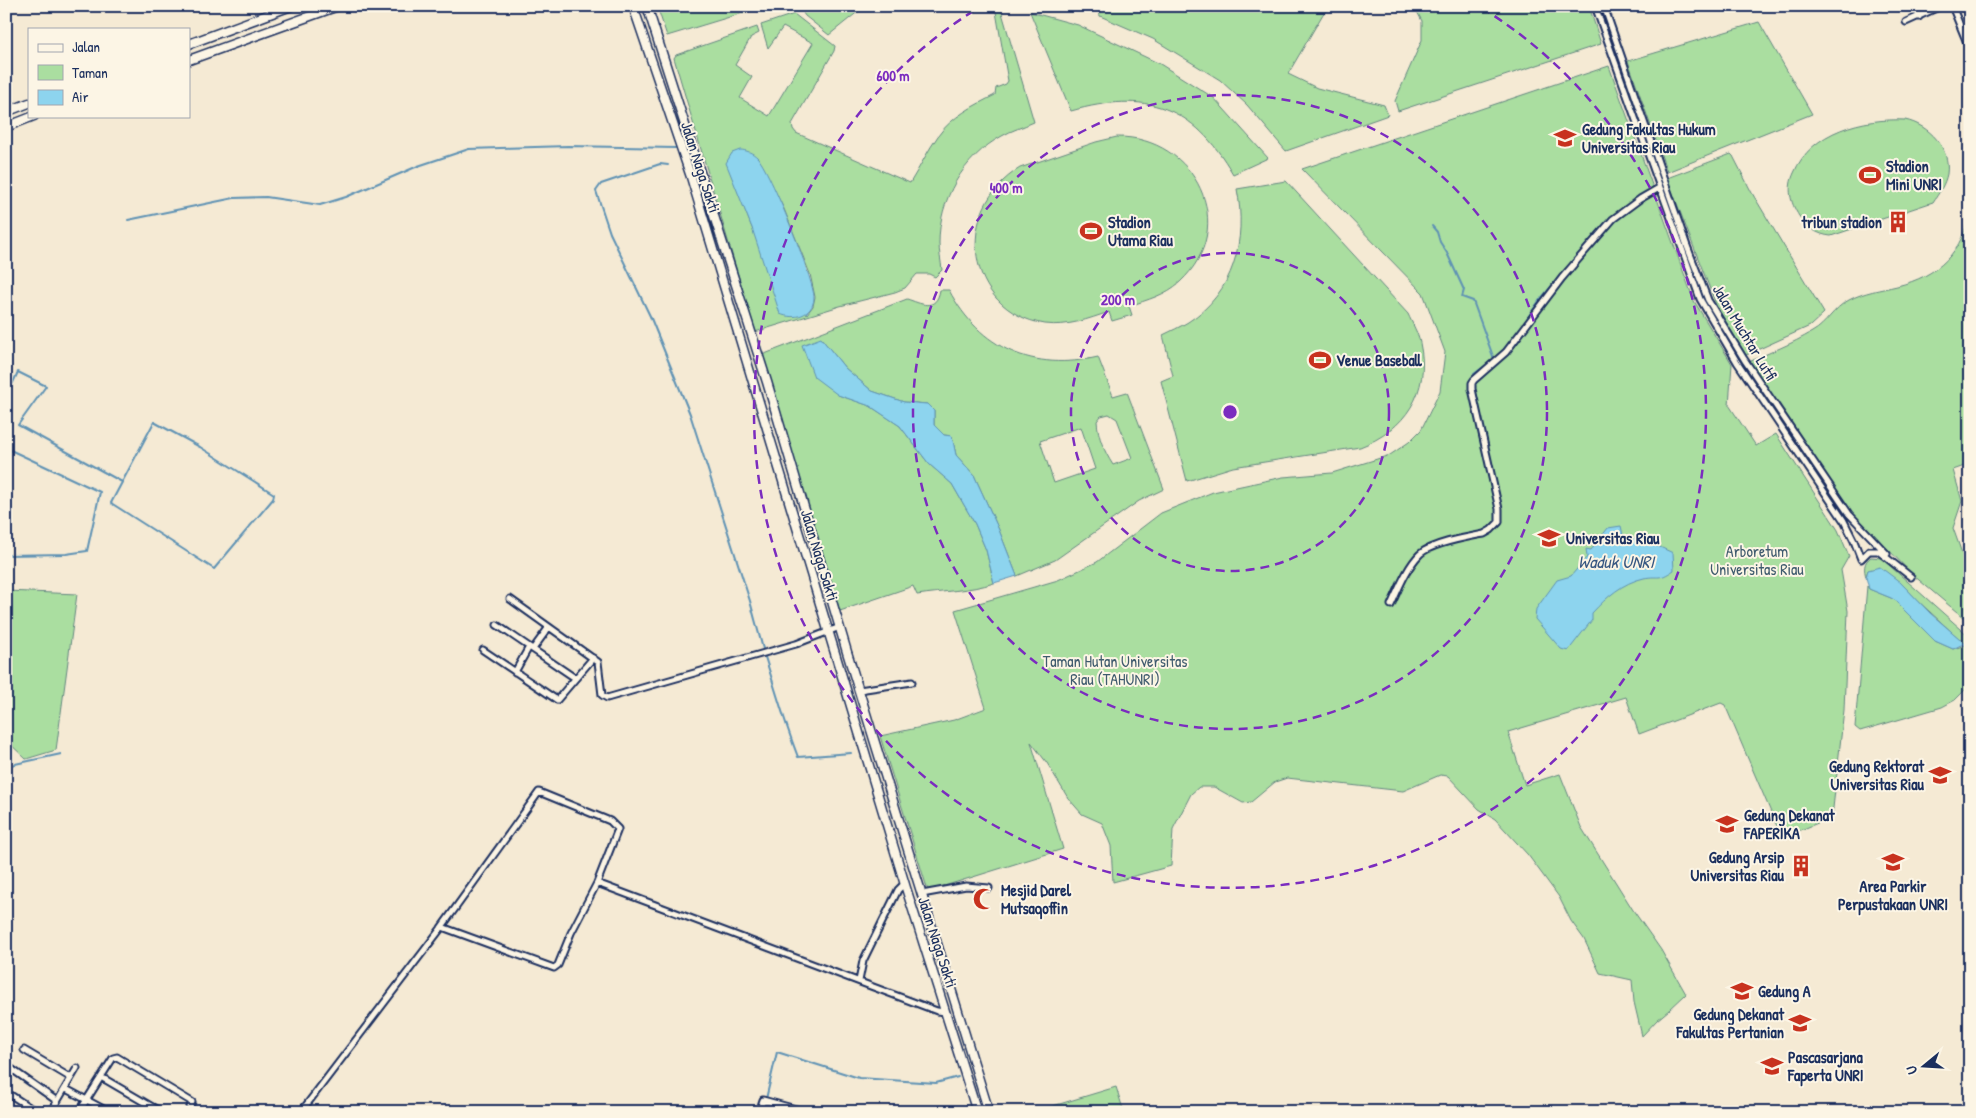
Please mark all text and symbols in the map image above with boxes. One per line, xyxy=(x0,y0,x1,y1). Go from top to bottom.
legend xyxy=(28,28,190,118)
text: Jalan xyxy=(72,36,100,57)
text: Taman xyxy=(72,62,108,83)
text: 600 m xyxy=(876,65,910,86)
text: Air xyxy=(72,86,89,107)
street label: Jalan Naga Sakti xyxy=(676,118,726,216)
place label: Gedung Fakultas Hukum Universitas Riau xyxy=(1582,118,1716,158)
school or university icon: Gedung Fakultas Hukum Universitas Riau xyxy=(1552,125,1578,151)
place label: Stadion Mini UNRI xyxy=(1886,155,1942,195)
sports icon: Stadion Mini UNRI xyxy=(1857,162,1883,188)
text: 400 m xyxy=(990,177,1022,198)
building icon: tribun stadion xyxy=(1885,209,1911,235)
place label: Stadion Utama Riau xyxy=(1108,211,1174,251)
place label: tribun stadion xyxy=(1800,211,1882,233)
sports icon: Stadion Utama Riau xyxy=(1078,218,1104,244)
street label: Jalan Muchtar Lutfi xyxy=(1708,280,1783,385)
text: 200 m xyxy=(1101,289,1135,310)
sports icon: Venue Baseball xyxy=(1307,347,1333,373)
place label: Venue Baseball xyxy=(1336,349,1423,371)
centre of rings xyxy=(1221,403,1239,421)
street label: Jalan Naga Sakti xyxy=(796,506,844,604)
school or university icon: Universitas Riau xyxy=(1536,525,1562,551)
place label: Universitas Riau xyxy=(1566,527,1660,549)
park label: Arboretum Universitas Riau xyxy=(1710,540,1804,580)
water label: Waduk UNRI xyxy=(1578,549,1656,574)
park label: Taman Hutan Universitas Riau (TAHUNRI) xyxy=(1043,650,1187,690)
place label: Gedung Rektorat Universitas Riau xyxy=(1829,755,1925,795)
school or university icon: Gedung Rektorat Universitas Riau xyxy=(1927,762,1953,788)
place label: Gedung Dekanat FAPERIKA xyxy=(1743,804,1835,844)
school or university icon: Gedung Dekanat FAPERIKA xyxy=(1714,811,1740,837)
place label: Gedung Arsip Universitas Riau xyxy=(1691,846,1785,886)
school or university icon: Area Parkir Perpustakaan UNRI xyxy=(1880,849,1906,875)
building icon: Gedung Arsip Universitas Riau xyxy=(1788,853,1814,879)
place label: Area Parkir Perpustakaan UNRI xyxy=(1838,875,1948,916)
place label: Mesjid Darel Mutsaqoffin xyxy=(1001,879,1072,920)
mosque icon: Mesjid Darel Mutsaqoffin xyxy=(971,886,997,912)
street label: Jalan Naga Sakti xyxy=(913,893,963,991)
school or university icon: Gedung A xyxy=(1729,978,1755,1004)
place label: Gedung A xyxy=(1758,980,1811,1003)
place label: Gedung Dekanat Fakultas Pertanian xyxy=(1675,1003,1784,1043)
school or university icon: Gedung Dekanat Fakultas Pertanian xyxy=(1787,1010,1813,1036)
north arrow xyxy=(1898,1040,1948,1090)
place label: Pascasarjana Faperta UNRI xyxy=(1787,1046,1863,1087)
school or university icon: Pascasarjana Faperta UNRI xyxy=(1759,1053,1785,1079)
text: U xyxy=(1901,1063,1921,1077)

